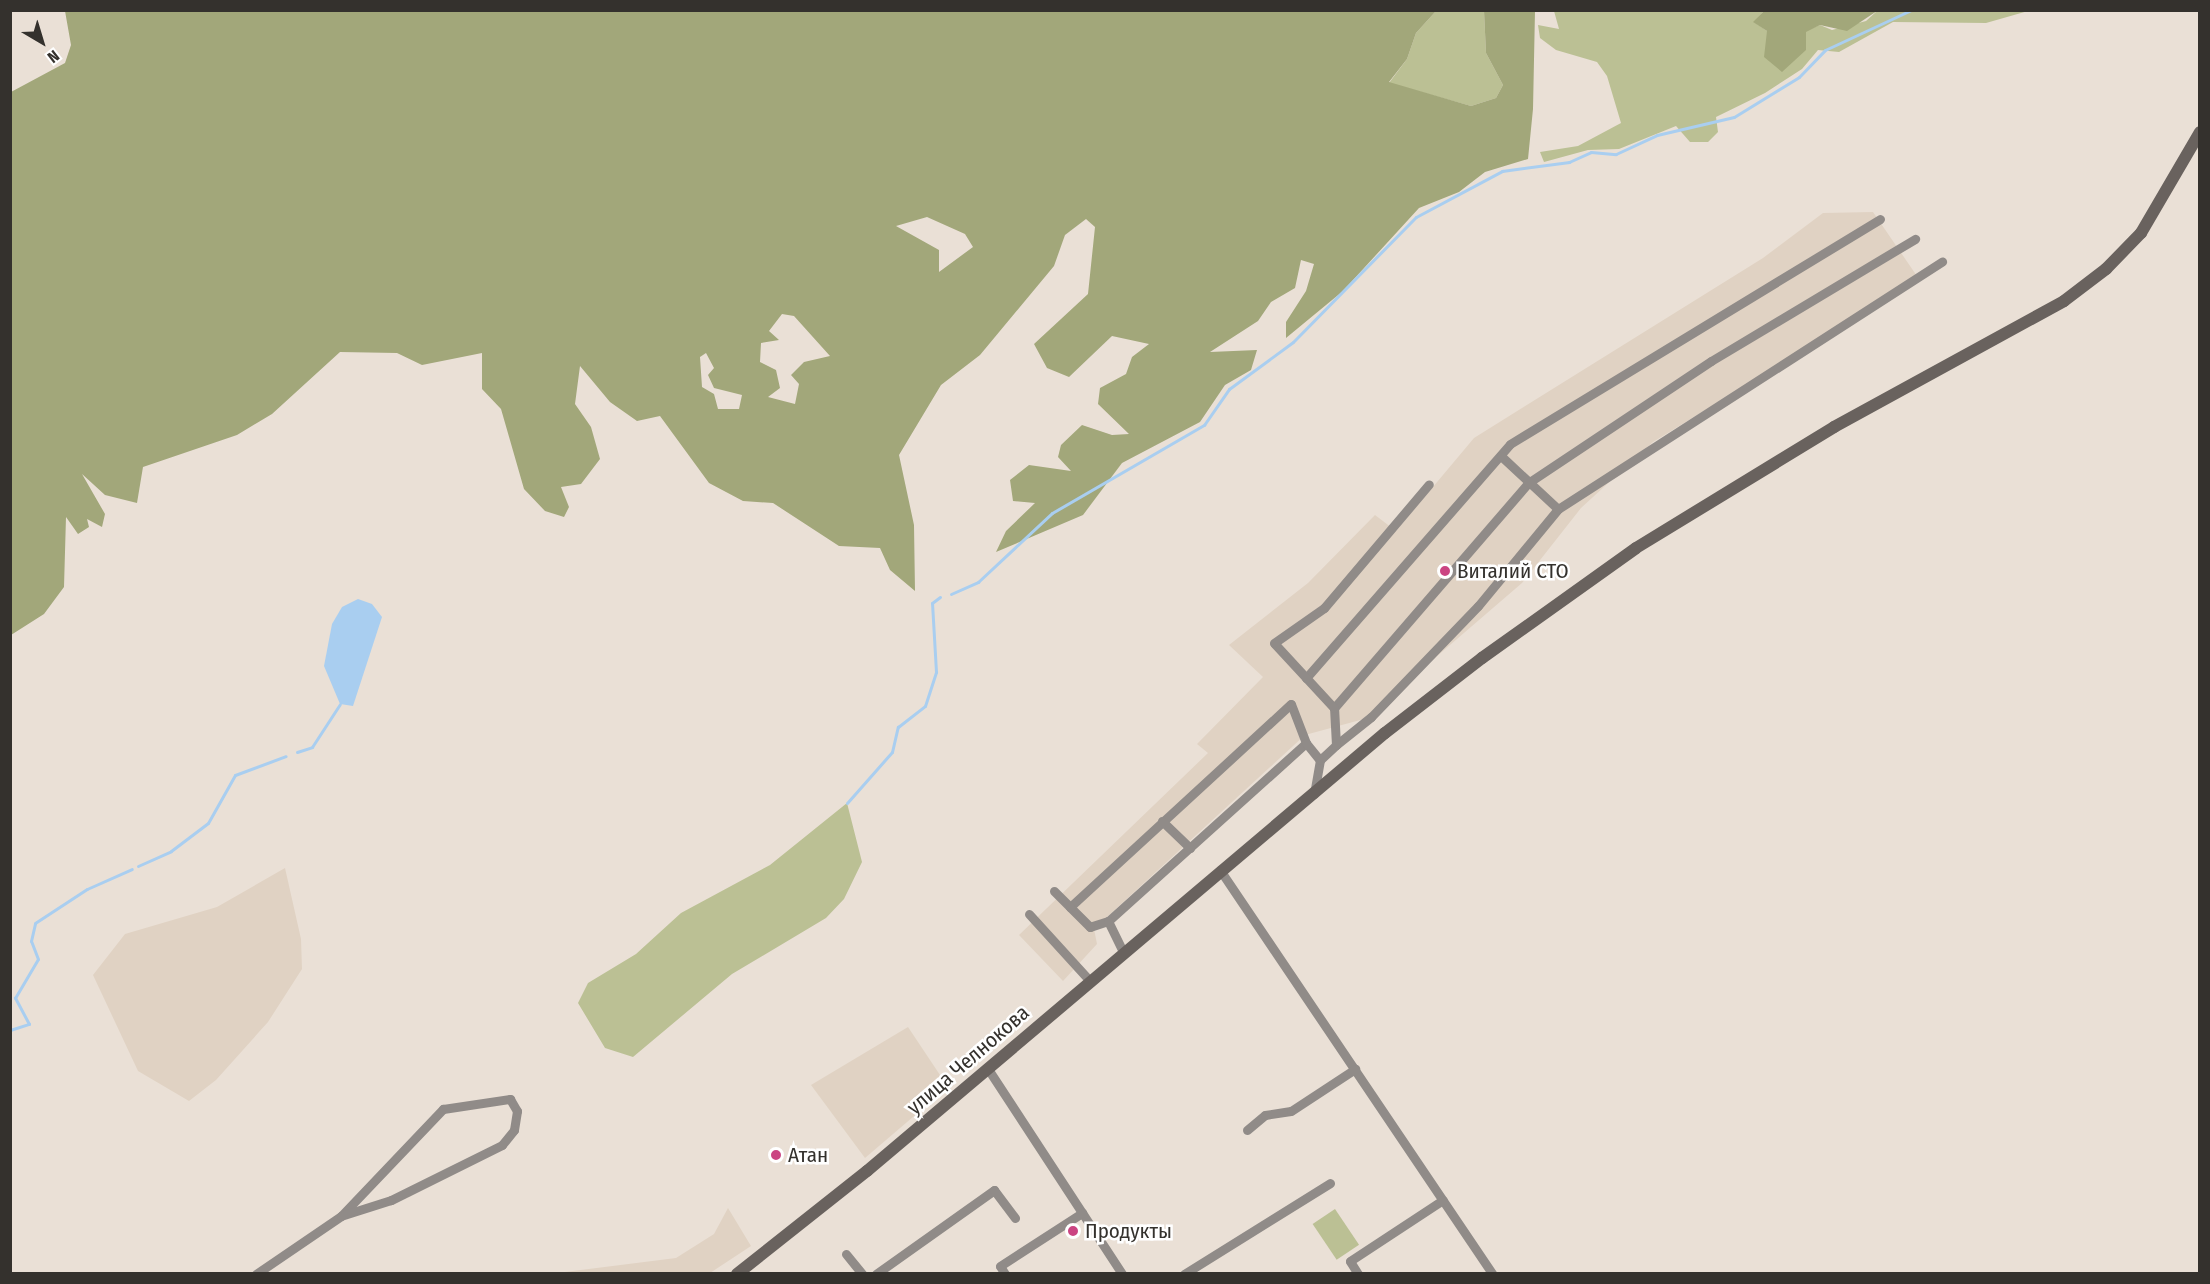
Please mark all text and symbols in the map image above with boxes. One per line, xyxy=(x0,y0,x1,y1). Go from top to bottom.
north arrow xyxy=(12,12,72,72)
text: N xyxy=(44,46,63,67)
place label: Виталий СТО xyxy=(1457,558,1569,584)
marker: Виталий СТО xyxy=(1438,564,1452,578)
street label: улица Челнокова xyxy=(902,1000,1034,1120)
place label: Атан xyxy=(788,1142,828,1168)
marker: Атан xyxy=(769,1148,783,1162)
place label: Продукты xyxy=(1085,1218,1172,1244)
marker: Продукты xyxy=(1066,1224,1080,1238)

